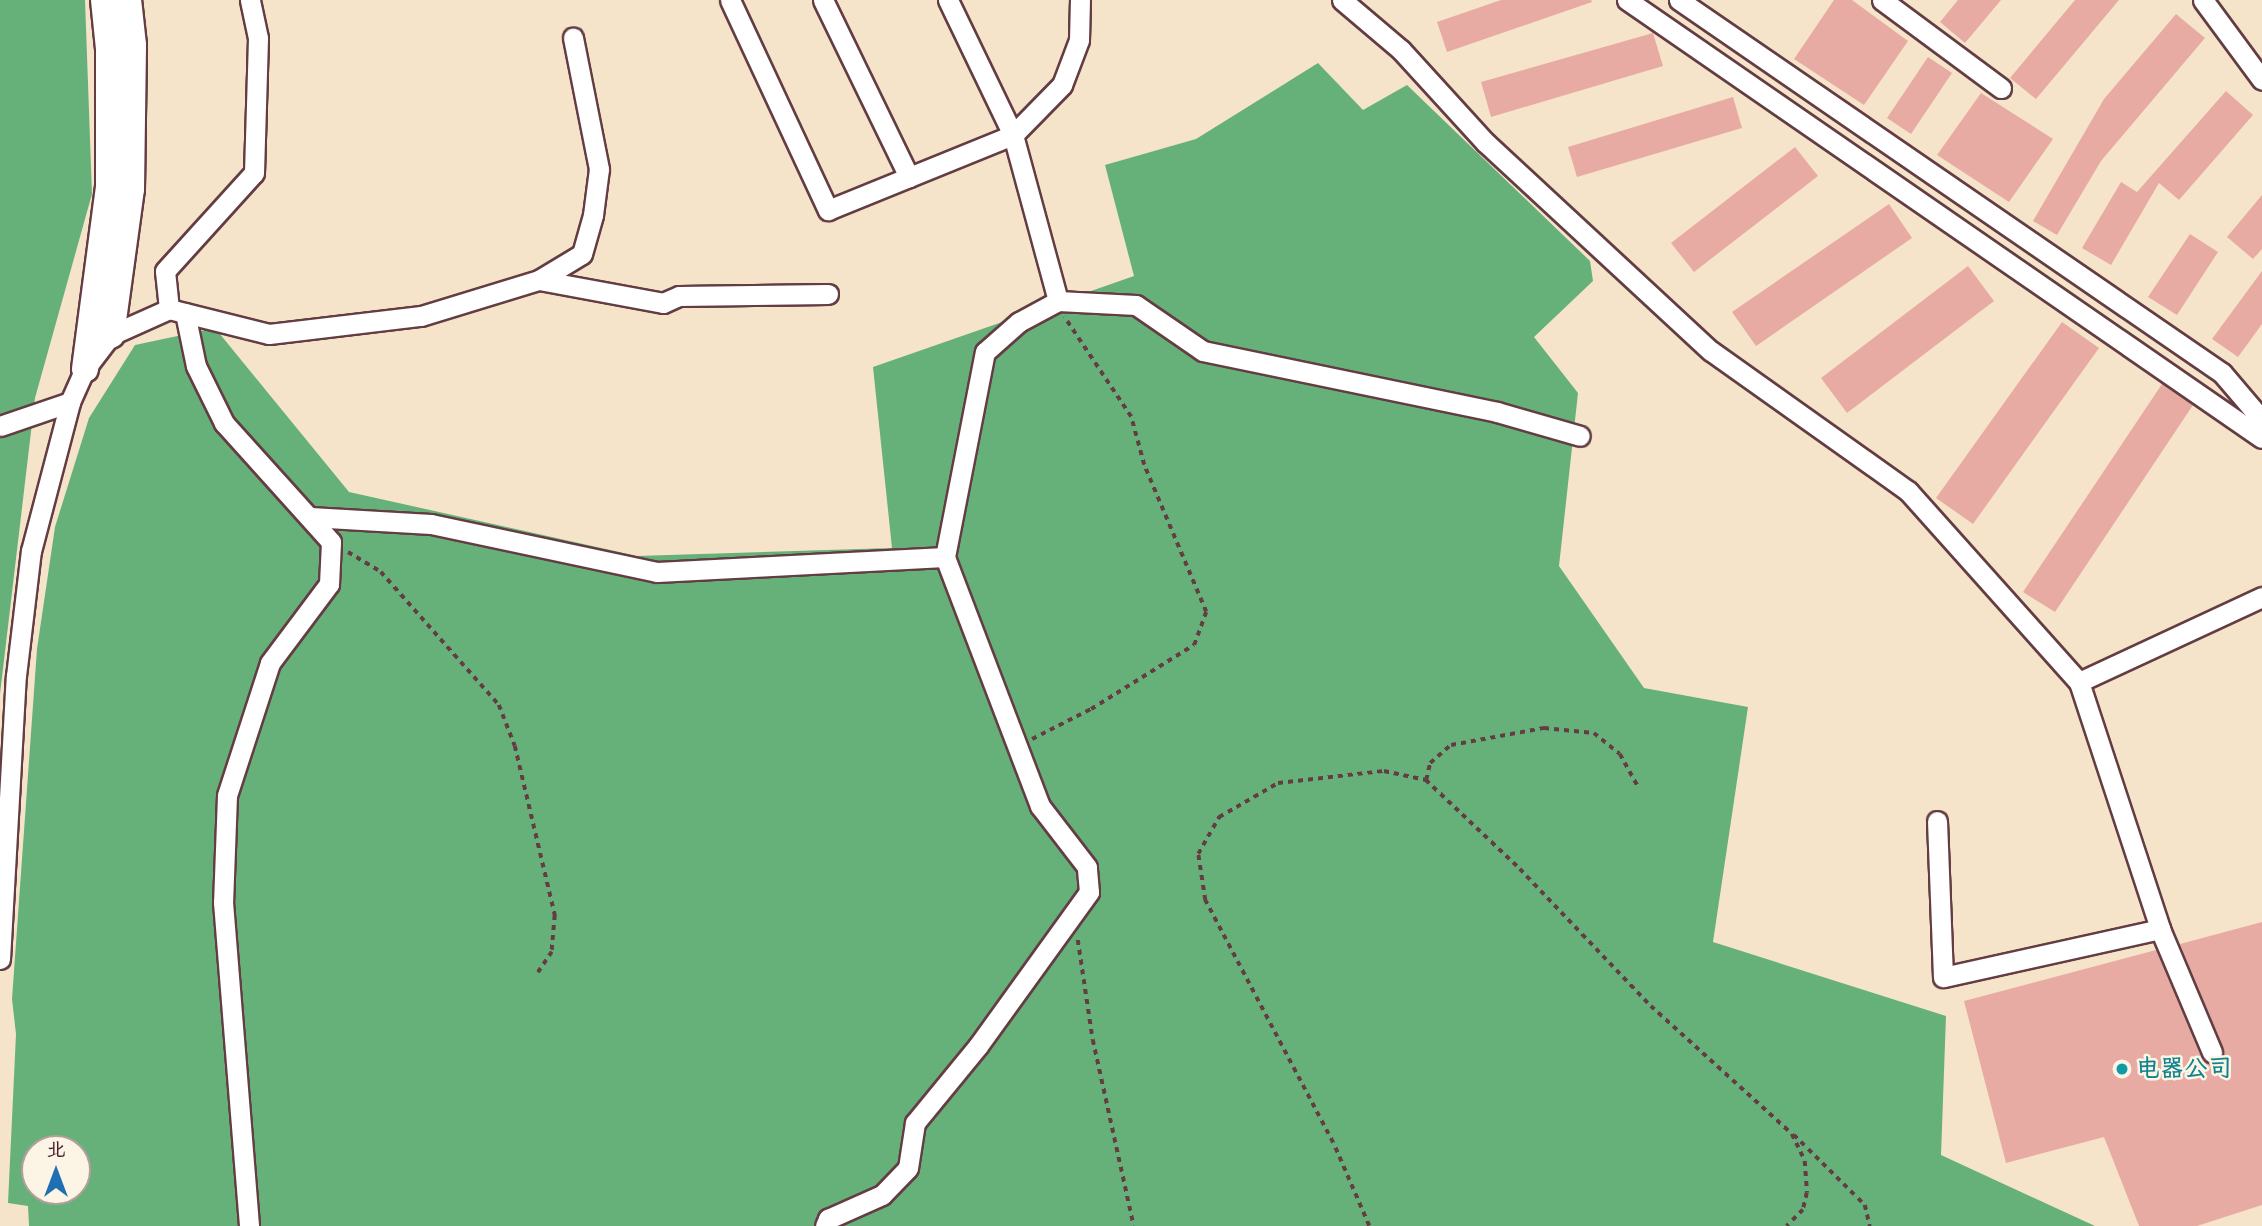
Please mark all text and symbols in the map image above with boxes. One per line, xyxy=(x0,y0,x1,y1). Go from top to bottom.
place label: 电器公司 xyxy=(2136,1055,2232,1083)
marker: 电器公司 xyxy=(2114,1061,2130,1077)
north arrow xyxy=(21,1135,91,1205)
text: 北 xyxy=(46,1139,66,1162)

